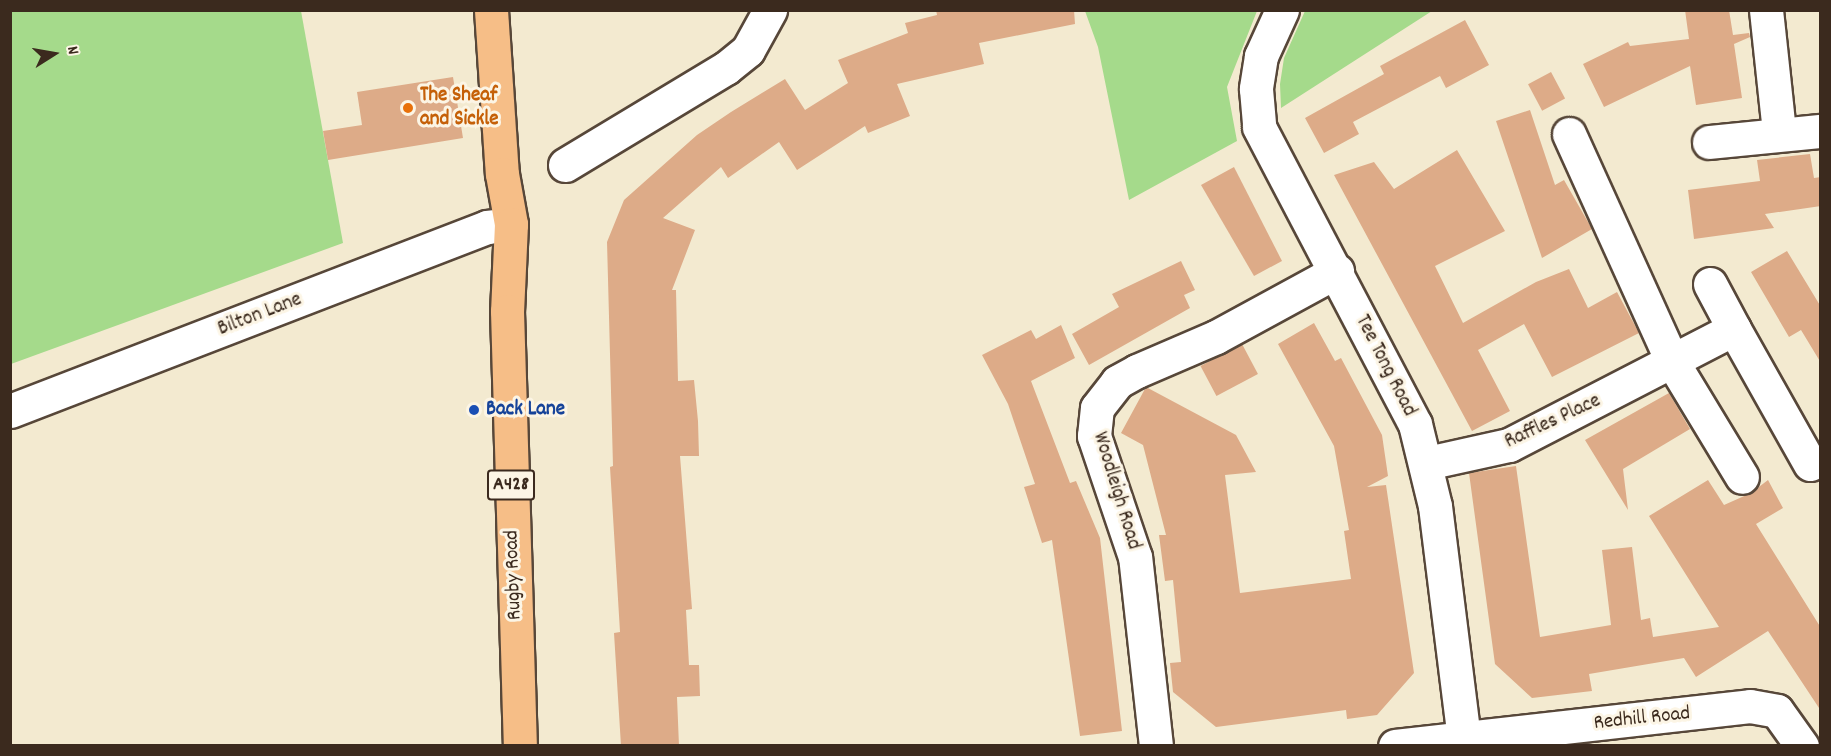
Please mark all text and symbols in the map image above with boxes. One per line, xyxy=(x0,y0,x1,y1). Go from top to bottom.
north arrow xyxy=(24,24,84,84)
text: N xyxy=(60,44,84,57)
place label: The Sheaf and Sickle xyxy=(420,83,499,133)
marker: The Sheaf and Sickle xyxy=(401,101,415,115)
street label: Bilton Lane xyxy=(215,288,305,342)
street label: Tee Tong Road xyxy=(1349,311,1421,421)
street label: Raffles Place xyxy=(1501,389,1605,455)
place label: Back Lane xyxy=(486,397,565,423)
marker: Back Lane xyxy=(467,403,481,417)
street label: Woodleigh Road xyxy=(1086,429,1146,553)
road number: A428 xyxy=(487,468,535,502)
street label: Rugby Road xyxy=(500,530,528,620)
street label: Redhill Road xyxy=(1593,701,1691,737)

